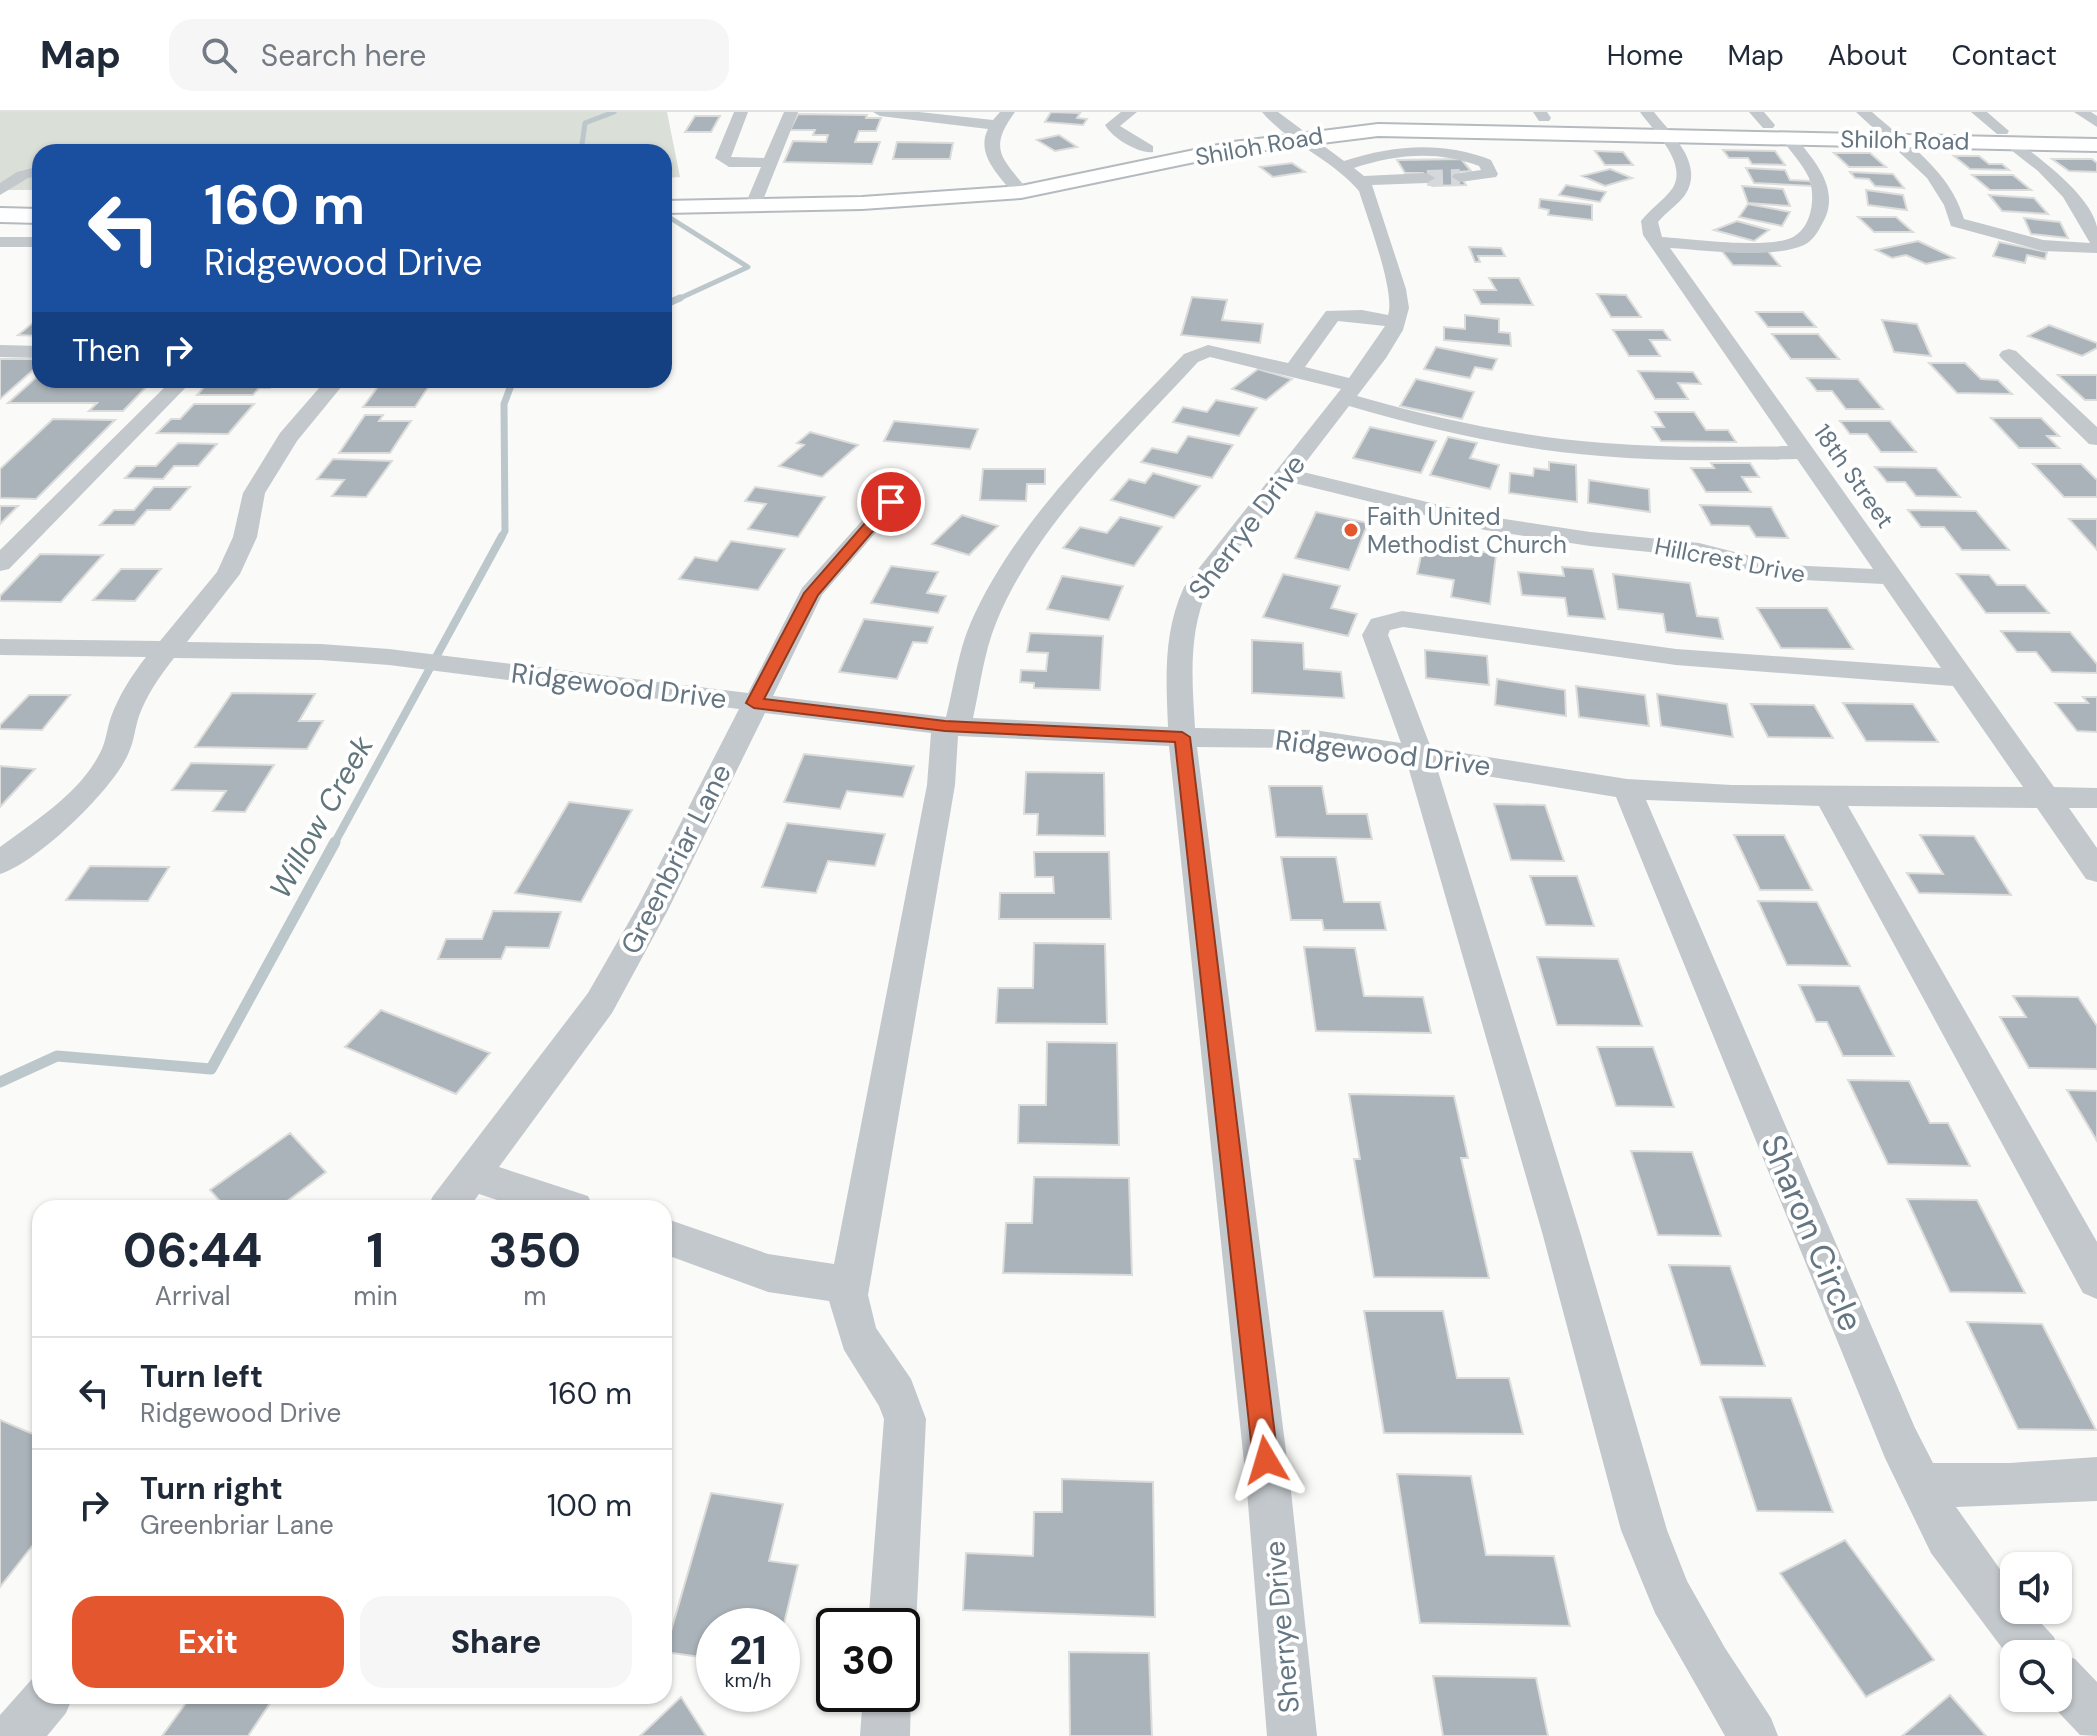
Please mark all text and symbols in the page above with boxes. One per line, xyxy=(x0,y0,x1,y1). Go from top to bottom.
search box xyxy=(169,19,729,91)
text: Map xyxy=(40,30,121,80)
icon: search xyxy=(197,33,241,77)
text: Search here xyxy=(261,36,426,75)
text: Home xyxy=(1607,37,1683,74)
text: Map xyxy=(1727,37,1784,74)
text: About xyxy=(1828,37,1907,74)
text: Contact xyxy=(1951,37,2057,74)
street label: Shiloh Road xyxy=(1193,120,1325,172)
street label: Shiloh Road xyxy=(1840,123,1970,157)
text: 160 m xyxy=(204,168,365,241)
icon: left xyxy=(72,176,176,280)
text: Ridgewood Drive xyxy=(204,239,483,286)
icon: right xyxy=(156,328,200,372)
text: Then xyxy=(72,331,140,370)
street label: 18th Street xyxy=(1807,418,1901,534)
street label: Sherrye Drive xyxy=(1180,447,1314,607)
pin xyxy=(857,468,925,536)
icon: arrive xyxy=(869,480,913,524)
place label: Faith United Methodist Church xyxy=(1367,501,1567,560)
marker: Faith United Methodist Church xyxy=(1342,521,1360,539)
street label: Hillcrest Drive xyxy=(1652,530,1808,590)
street label: Ridgewood Drive xyxy=(509,654,729,718)
street label: Ridgewood Drive xyxy=(1273,721,1493,785)
water label: Willow Creek xyxy=(260,728,382,905)
street label: Greenbriar Lane xyxy=(612,758,740,960)
street label: Sharon Circle xyxy=(1750,1128,1874,1338)
text: 06:44 xyxy=(123,1219,263,1282)
text: 1 xyxy=(367,1219,384,1282)
text: 350 xyxy=(488,1219,581,1282)
text: Arrival xyxy=(155,1279,231,1313)
text: min xyxy=(353,1279,398,1313)
text: m xyxy=(523,1279,546,1313)
text: Turn left xyxy=(140,1357,263,1396)
icon: left xyxy=(72,1371,116,1415)
text: 160 m xyxy=(549,1374,632,1413)
text: Ridgewood Drive xyxy=(140,1396,341,1430)
position arrow xyxy=(1224,1418,1308,1502)
text: Turn right xyxy=(140,1469,283,1508)
icon: right xyxy=(72,1483,116,1527)
text: 100 m xyxy=(547,1486,632,1525)
text: Greenbriar Lane xyxy=(140,1508,334,1542)
street label: Sherrye Drive xyxy=(1256,1539,1308,1715)
map controls xyxy=(2000,1552,2072,1712)
button: sound xyxy=(2000,1552,2072,1624)
button: Exit xyxy=(72,1596,344,1688)
button: Share xyxy=(360,1596,632,1688)
speed limit sign: 30 xyxy=(816,1608,920,1712)
text: 21 xyxy=(729,1624,767,1676)
button: search xyxy=(2000,1640,2072,1712)
text: km/h xyxy=(724,1667,772,1693)

